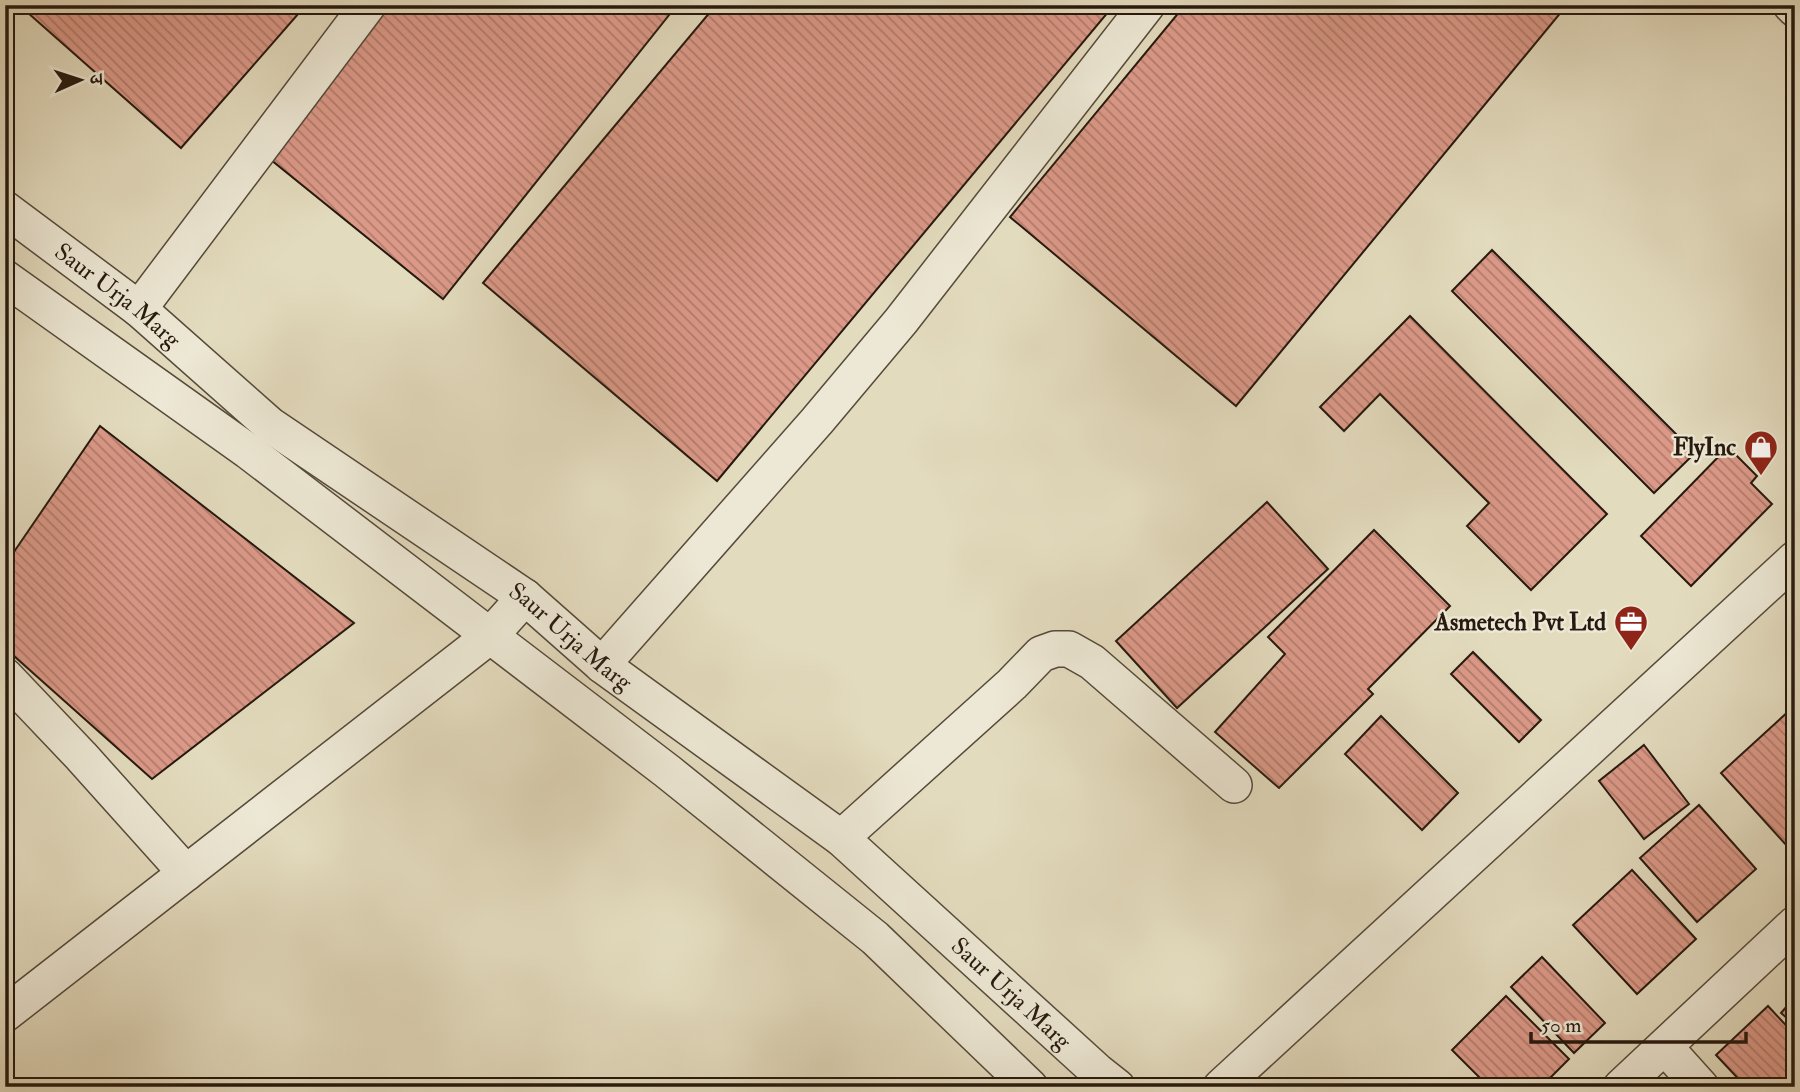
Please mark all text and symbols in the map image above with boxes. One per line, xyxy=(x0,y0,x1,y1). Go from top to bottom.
north arrow xyxy=(46,46,116,116)
text: उ xyxy=(84,72,108,86)
street label: Saur Urja Marg xyxy=(48,236,188,356)
shop icon: FlyInc xyxy=(1742,428,1780,477)
place label: FlyInc xyxy=(1673,432,1736,463)
street label: Saur Urja Marg xyxy=(503,576,639,698)
office icon: Asmetech Pvt Ltd xyxy=(1612,603,1650,652)
place label: Asmetech Pvt Ltd xyxy=(1434,607,1606,638)
street label: Saur Urja Marg xyxy=(944,931,1079,1057)
scale bar xyxy=(1531,1001,1746,1045)
text: 50 m xyxy=(1541,1012,1582,1039)

